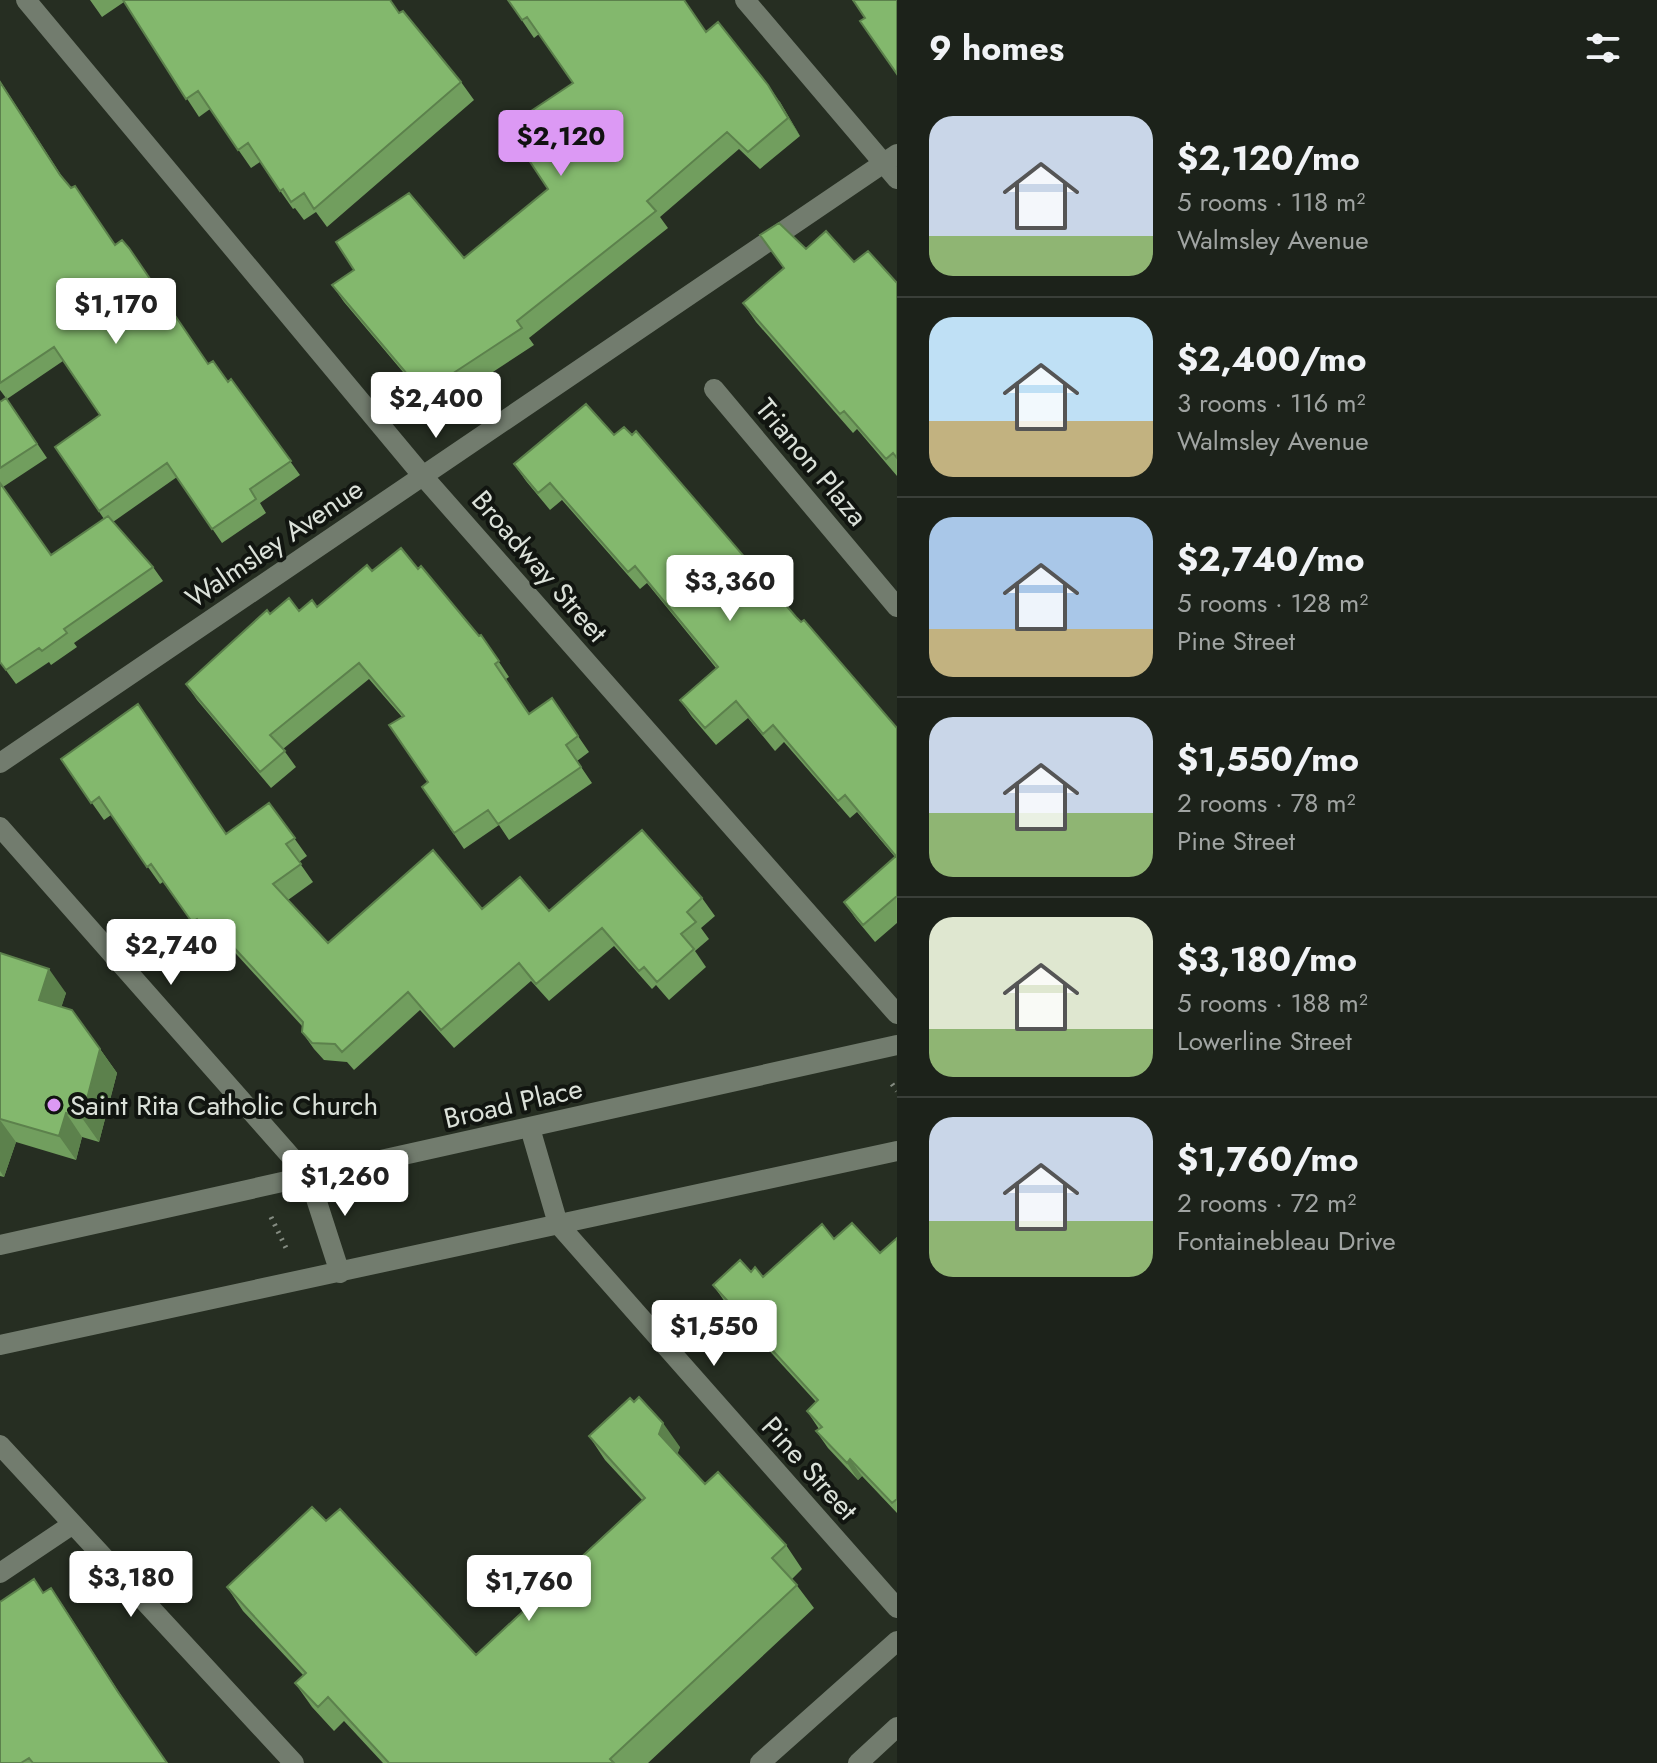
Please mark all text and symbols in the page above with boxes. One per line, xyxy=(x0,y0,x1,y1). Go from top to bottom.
text: 9 homes xyxy=(929,24,1064,73)
icon: filters xyxy=(1581,26,1625,70)
pin: $2,120 xyxy=(496,110,626,178)
text: $2,120 xyxy=(516,117,606,155)
text: $2,120/mo xyxy=(1177,134,1360,183)
icon: home xyxy=(993,148,1089,244)
text: 5 rooms · 118 m² xyxy=(1177,183,1365,221)
text: Walmsley Avenue xyxy=(1177,221,1369,259)
pin: $1,170 xyxy=(51,278,181,346)
text: $1,170 xyxy=(74,285,158,323)
text: $2,400/mo xyxy=(1177,335,1366,384)
icon: home xyxy=(993,349,1089,445)
pin: $2,400 xyxy=(371,372,501,440)
text: $2,400 xyxy=(389,379,483,417)
text: 3 rooms · 116 m² xyxy=(1177,384,1366,422)
street label: Trianon Plaza xyxy=(746,389,877,535)
text: Walmsley Avenue xyxy=(1177,422,1369,460)
street label: Walmsley Avenue xyxy=(177,469,371,618)
street label: Broadway Street xyxy=(462,481,617,651)
text: $2,740/mo xyxy=(1177,535,1364,584)
icon: home xyxy=(993,549,1089,645)
pin: $3,360 xyxy=(665,555,795,623)
text: $3,360 xyxy=(684,562,776,600)
text: 5 rooms · 128 m² xyxy=(1177,584,1368,622)
text: Pine Street xyxy=(1177,622,1295,660)
text: $1,550/mo xyxy=(1177,735,1359,784)
icon: home xyxy=(993,749,1089,845)
text: 2 rooms · 78 m² xyxy=(1177,784,1356,822)
text: Pine Street xyxy=(1177,822,1295,860)
pin: $2,740 xyxy=(106,919,236,987)
text: $2,740 xyxy=(125,926,217,964)
text: $3,180/mo xyxy=(1177,935,1357,984)
icon: home xyxy=(993,949,1089,1045)
text: 5 rooms · 188 m² xyxy=(1177,984,1368,1022)
text: Lowerline Street xyxy=(1177,1022,1352,1060)
street label: Broad Place xyxy=(440,1068,586,1139)
place label: Saint Rita Catholic Church xyxy=(70,1085,378,1126)
marker: Saint Rita Catholic Church xyxy=(45,1096,63,1114)
text: $1,760/mo xyxy=(1177,1135,1358,1184)
icon: home xyxy=(993,1149,1089,1245)
pin: $1,260 xyxy=(280,1150,410,1218)
text: $1,260 xyxy=(300,1157,390,1195)
text: 2 rooms · 72 m² xyxy=(1177,1184,1356,1222)
text: Fontainebleau Drive xyxy=(1177,1222,1396,1260)
pin: $1,550 xyxy=(649,1300,779,1368)
text: $1,550 xyxy=(670,1307,758,1345)
street label: Pine Street xyxy=(752,1407,868,1529)
pin: $3,180 xyxy=(66,1551,196,1619)
pin: $1,760 xyxy=(464,1555,594,1623)
text: $3,180 xyxy=(87,1558,175,1596)
text: $1,760 xyxy=(485,1562,573,1600)

